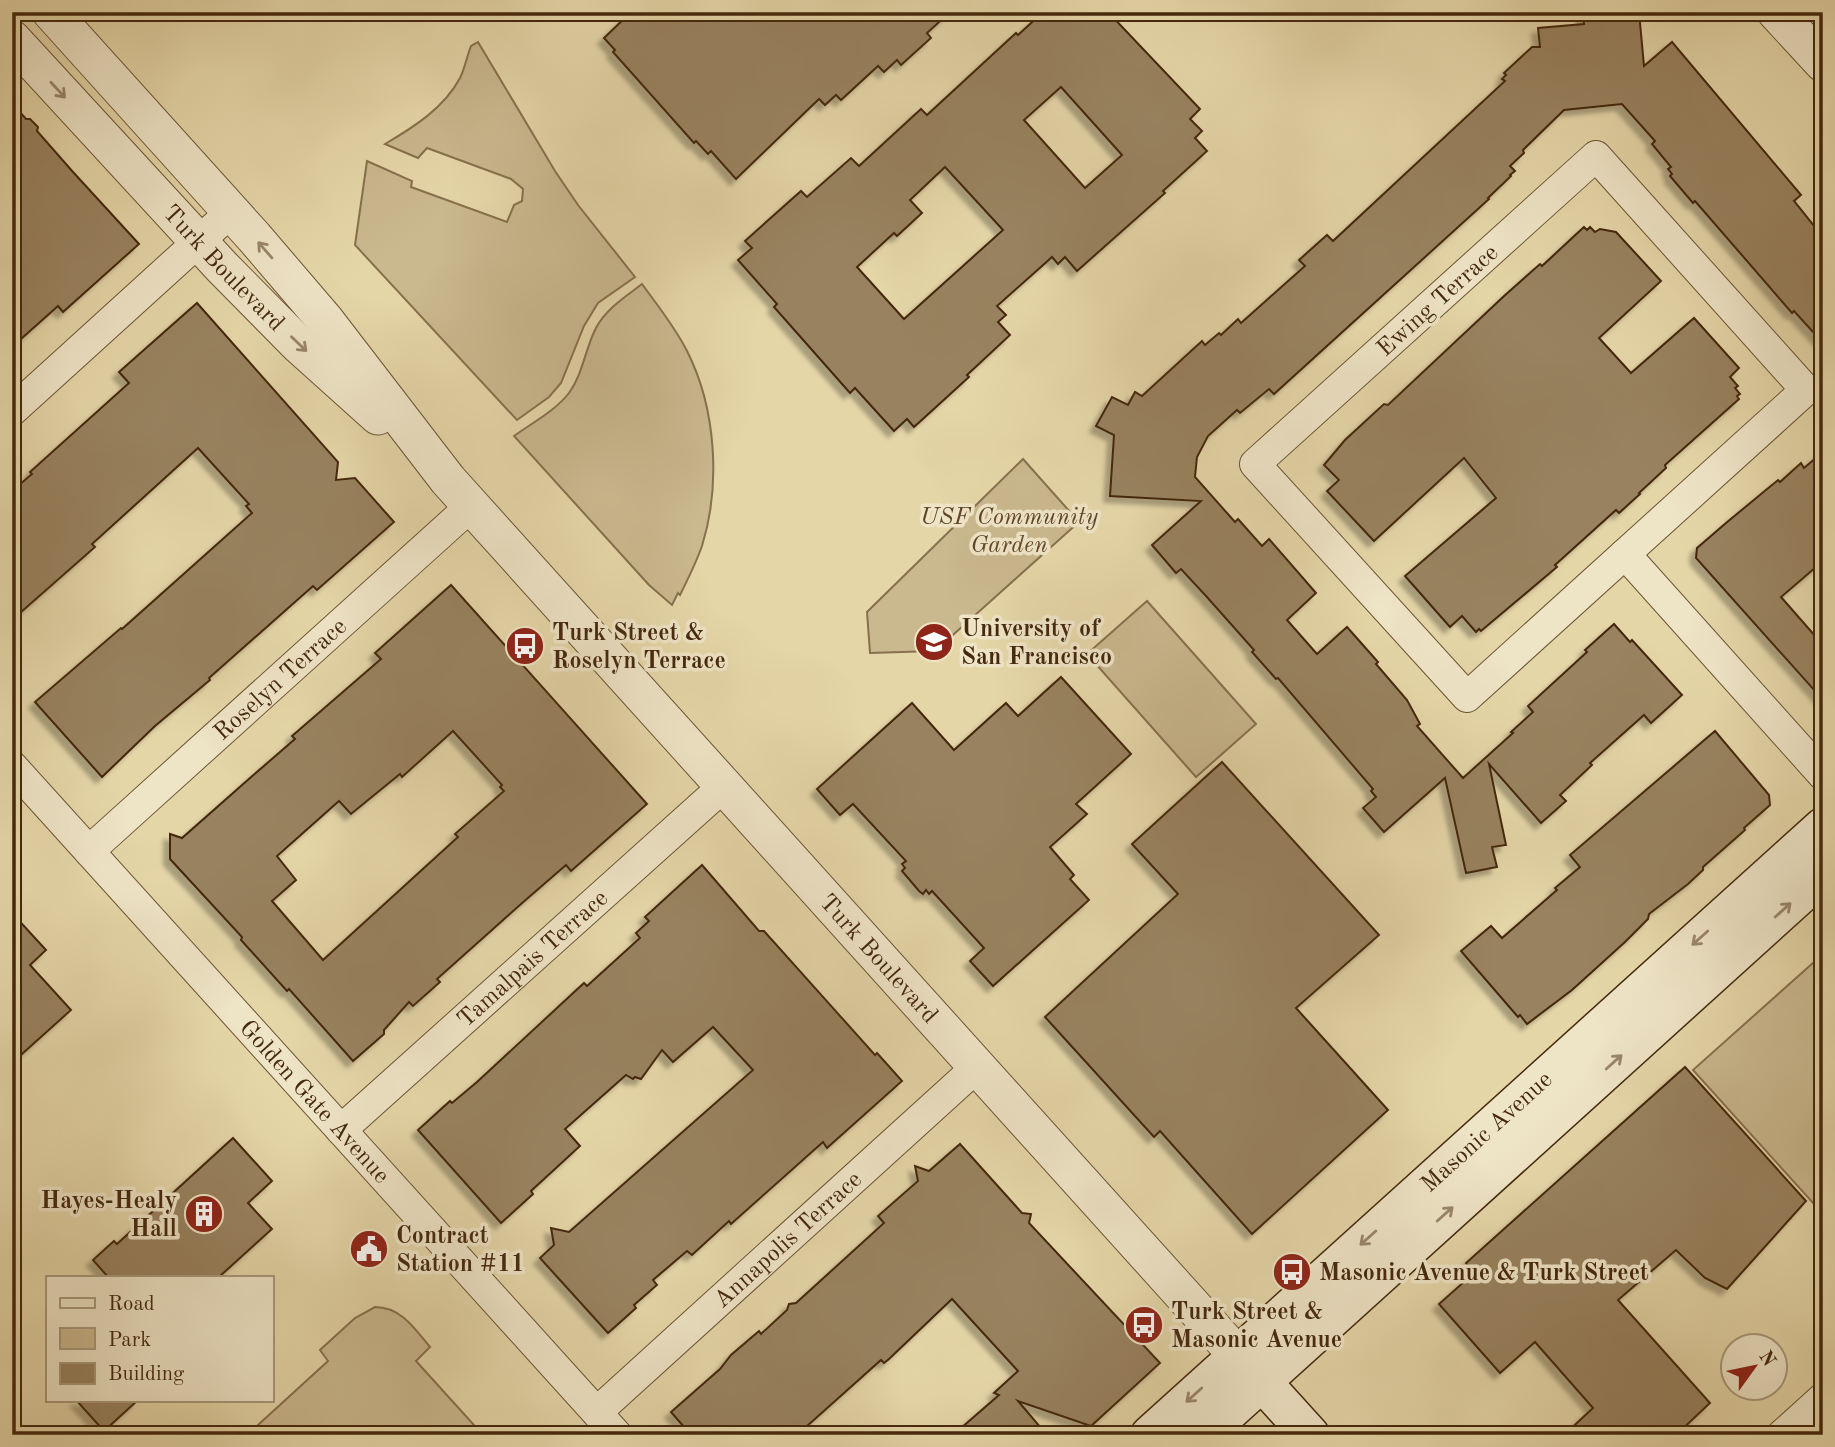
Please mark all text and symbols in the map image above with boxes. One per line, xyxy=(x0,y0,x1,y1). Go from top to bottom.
one-way arrow xyxy=(50,81,67,98)
street label: Turk Boulevard xyxy=(158,201,288,337)
one-way arrow xyxy=(257,241,273,259)
street label: Ewing Terrace xyxy=(1373,241,1504,362)
one-way arrow xyxy=(290,336,307,353)
park label: USF Community Garden xyxy=(920,506,1099,558)
street label: Roselyn Terrace xyxy=(210,615,352,746)
place label: University of San Francisco xyxy=(961,618,1112,670)
school or university icon: University of San Francisco xyxy=(913,621,955,663)
place label: Turk Street & Roselyn Terrace xyxy=(552,622,726,674)
bus stop icon: Turk Street & Roselyn Terrace xyxy=(504,625,546,667)
street label: Tamalpais Terrace xyxy=(454,886,613,1033)
street label: Turk Boulevard xyxy=(814,891,942,1028)
one-way arrow xyxy=(1774,902,1792,918)
one-way arrow xyxy=(1692,930,1709,947)
street label: Golden Gate Avenue xyxy=(234,1016,393,1189)
one-way arrow xyxy=(1605,1054,1623,1070)
street label: Masonic Avenue xyxy=(1417,1068,1558,1198)
street label: Annapolis Terrace xyxy=(710,1168,867,1314)
place label: Hayes-Healy Hall xyxy=(40,1190,177,1242)
building icon: Hayes-Healy Hall xyxy=(183,1193,225,1235)
one-way arrow xyxy=(1436,1206,1453,1223)
place label: Contract Station #11 xyxy=(396,1225,525,1277)
public building icon: Contract Station #11 xyxy=(348,1228,390,1270)
one-way arrow xyxy=(1359,1230,1377,1246)
bus stop icon: Masonic Avenue & Turk Street xyxy=(1271,1251,1313,1293)
place label: Masonic Avenue & Turk Street xyxy=(1319,1262,1649,1286)
legend xyxy=(46,1276,273,1402)
text: Road xyxy=(108,1294,155,1315)
place label: Turk Street & Masonic Avenue xyxy=(1171,1301,1342,1353)
bus stop icon: Turk Street & Masonic Avenue xyxy=(1123,1304,1165,1346)
text: Park xyxy=(108,1330,151,1351)
north arrow xyxy=(1720,1332,1790,1402)
text: N xyxy=(1754,1348,1778,1371)
text: Building xyxy=(108,1364,185,1385)
one-way arrow xyxy=(1185,1387,1203,1403)

